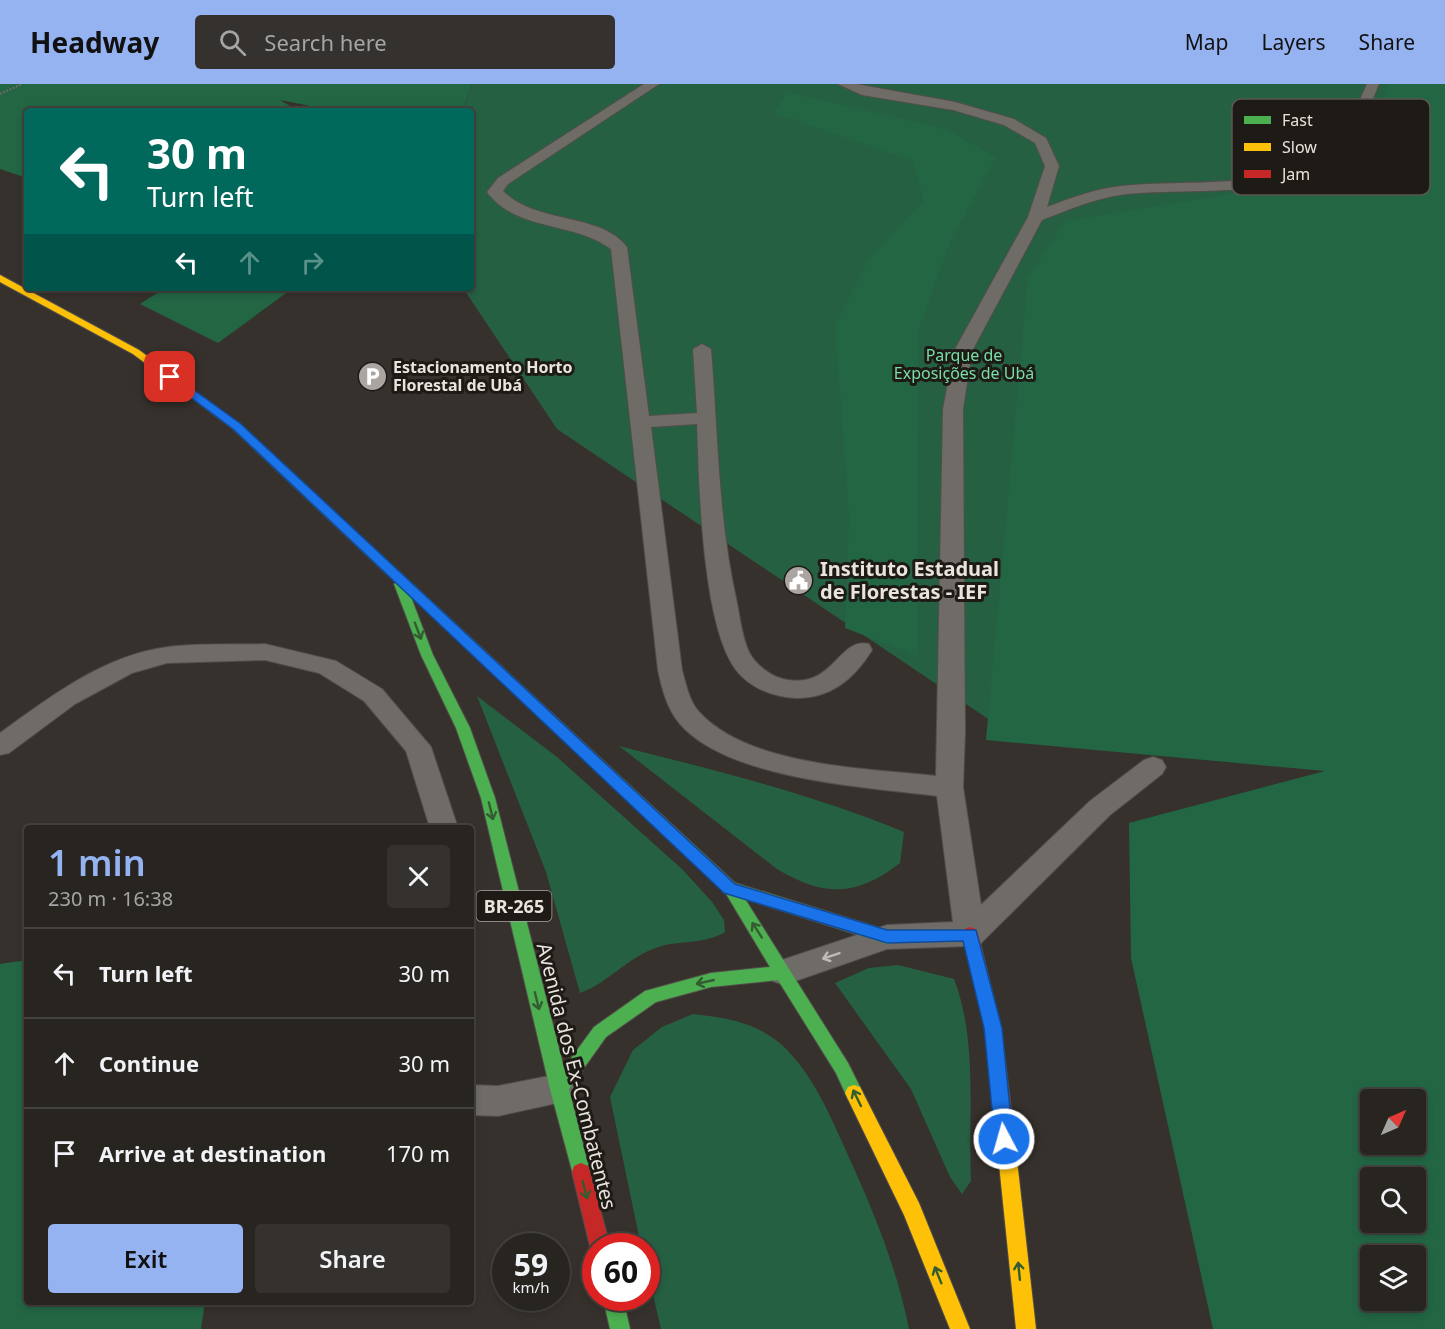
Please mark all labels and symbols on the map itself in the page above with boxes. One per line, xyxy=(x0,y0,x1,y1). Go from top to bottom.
legend xyxy=(1232,99,1430,195)
text: Fast xyxy=(1282,109,1313,131)
text: Slow xyxy=(1282,136,1317,158)
text: Jam xyxy=(1280,163,1310,185)
park label: Parque de Exposições de Ubá xyxy=(894,344,1034,384)
pin xyxy=(144,351,195,402)
place label: Estacionamento Horto Florestal de Ubá xyxy=(393,356,573,396)
parking icon: Estacionamento Horto Florestal de Ubá xyxy=(356,360,388,392)
place label: Instituto Estadual de Florestas - IEF xyxy=(820,555,999,605)
public building icon: Instituto Estadual de Florestas - IEF xyxy=(783,564,815,596)
one-way arrow xyxy=(413,621,424,640)
one-way arrow xyxy=(486,802,498,821)
road number: BR-265 xyxy=(476,891,552,921)
one-way arrow xyxy=(751,923,763,939)
street label: Avenida dos Ex-Combatentes xyxy=(531,940,623,1212)
one-way arrow xyxy=(822,951,840,962)
one-way arrow xyxy=(696,977,715,988)
one-way arrow xyxy=(532,991,544,1010)
one-way arrow xyxy=(850,1089,862,1107)
north arrow xyxy=(1360,1089,1426,1155)
position arrow xyxy=(972,1107,1036,1171)
one-way arrow xyxy=(580,1180,592,1199)
speed limit sign: 60 xyxy=(582,1233,660,1311)
one-way arrow xyxy=(1013,1261,1024,1281)
one-way arrow xyxy=(932,1266,943,1284)

